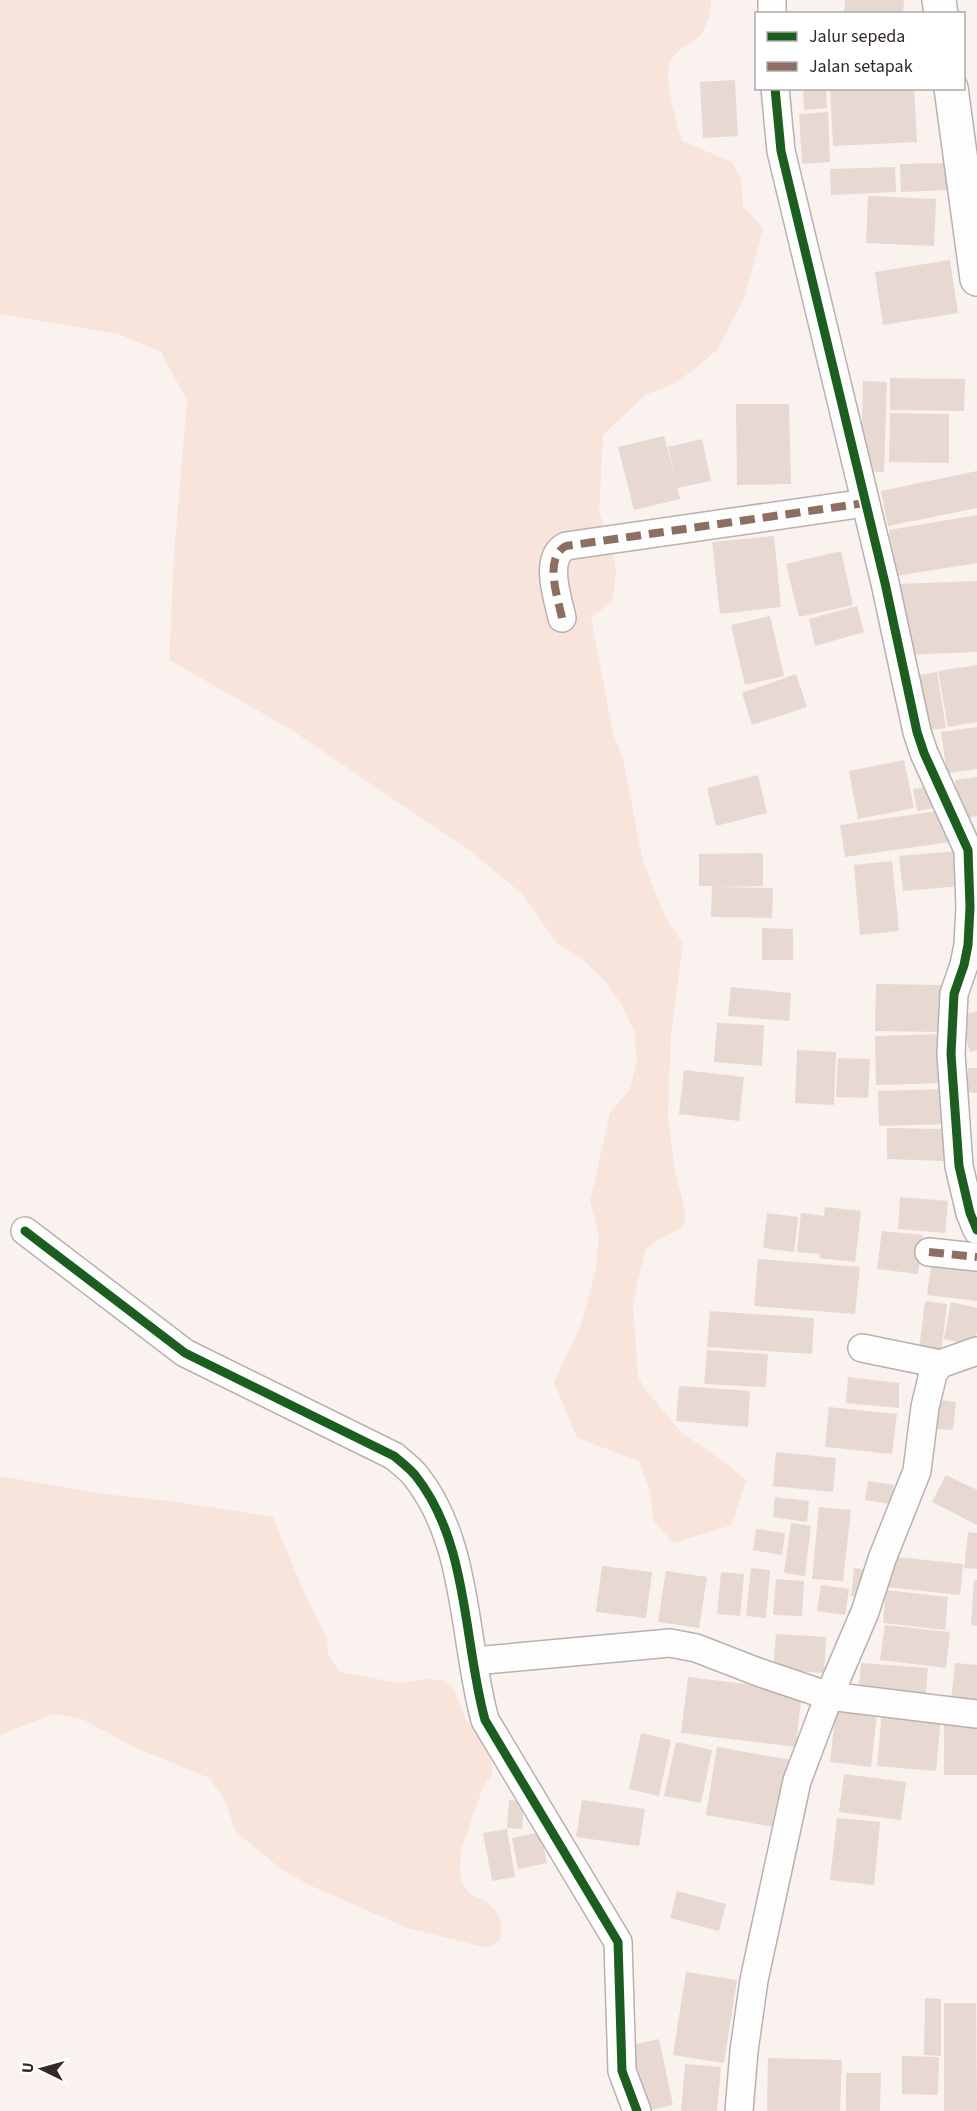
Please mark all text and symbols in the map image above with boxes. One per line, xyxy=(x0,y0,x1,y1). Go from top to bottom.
legend xyxy=(755,12,965,90)
text: Jalur sepeda xyxy=(809,24,905,49)
text: Jalan setapak xyxy=(809,54,913,79)
north arrow xyxy=(12,2039,72,2099)
text: U xyxy=(17,2062,39,2074)

